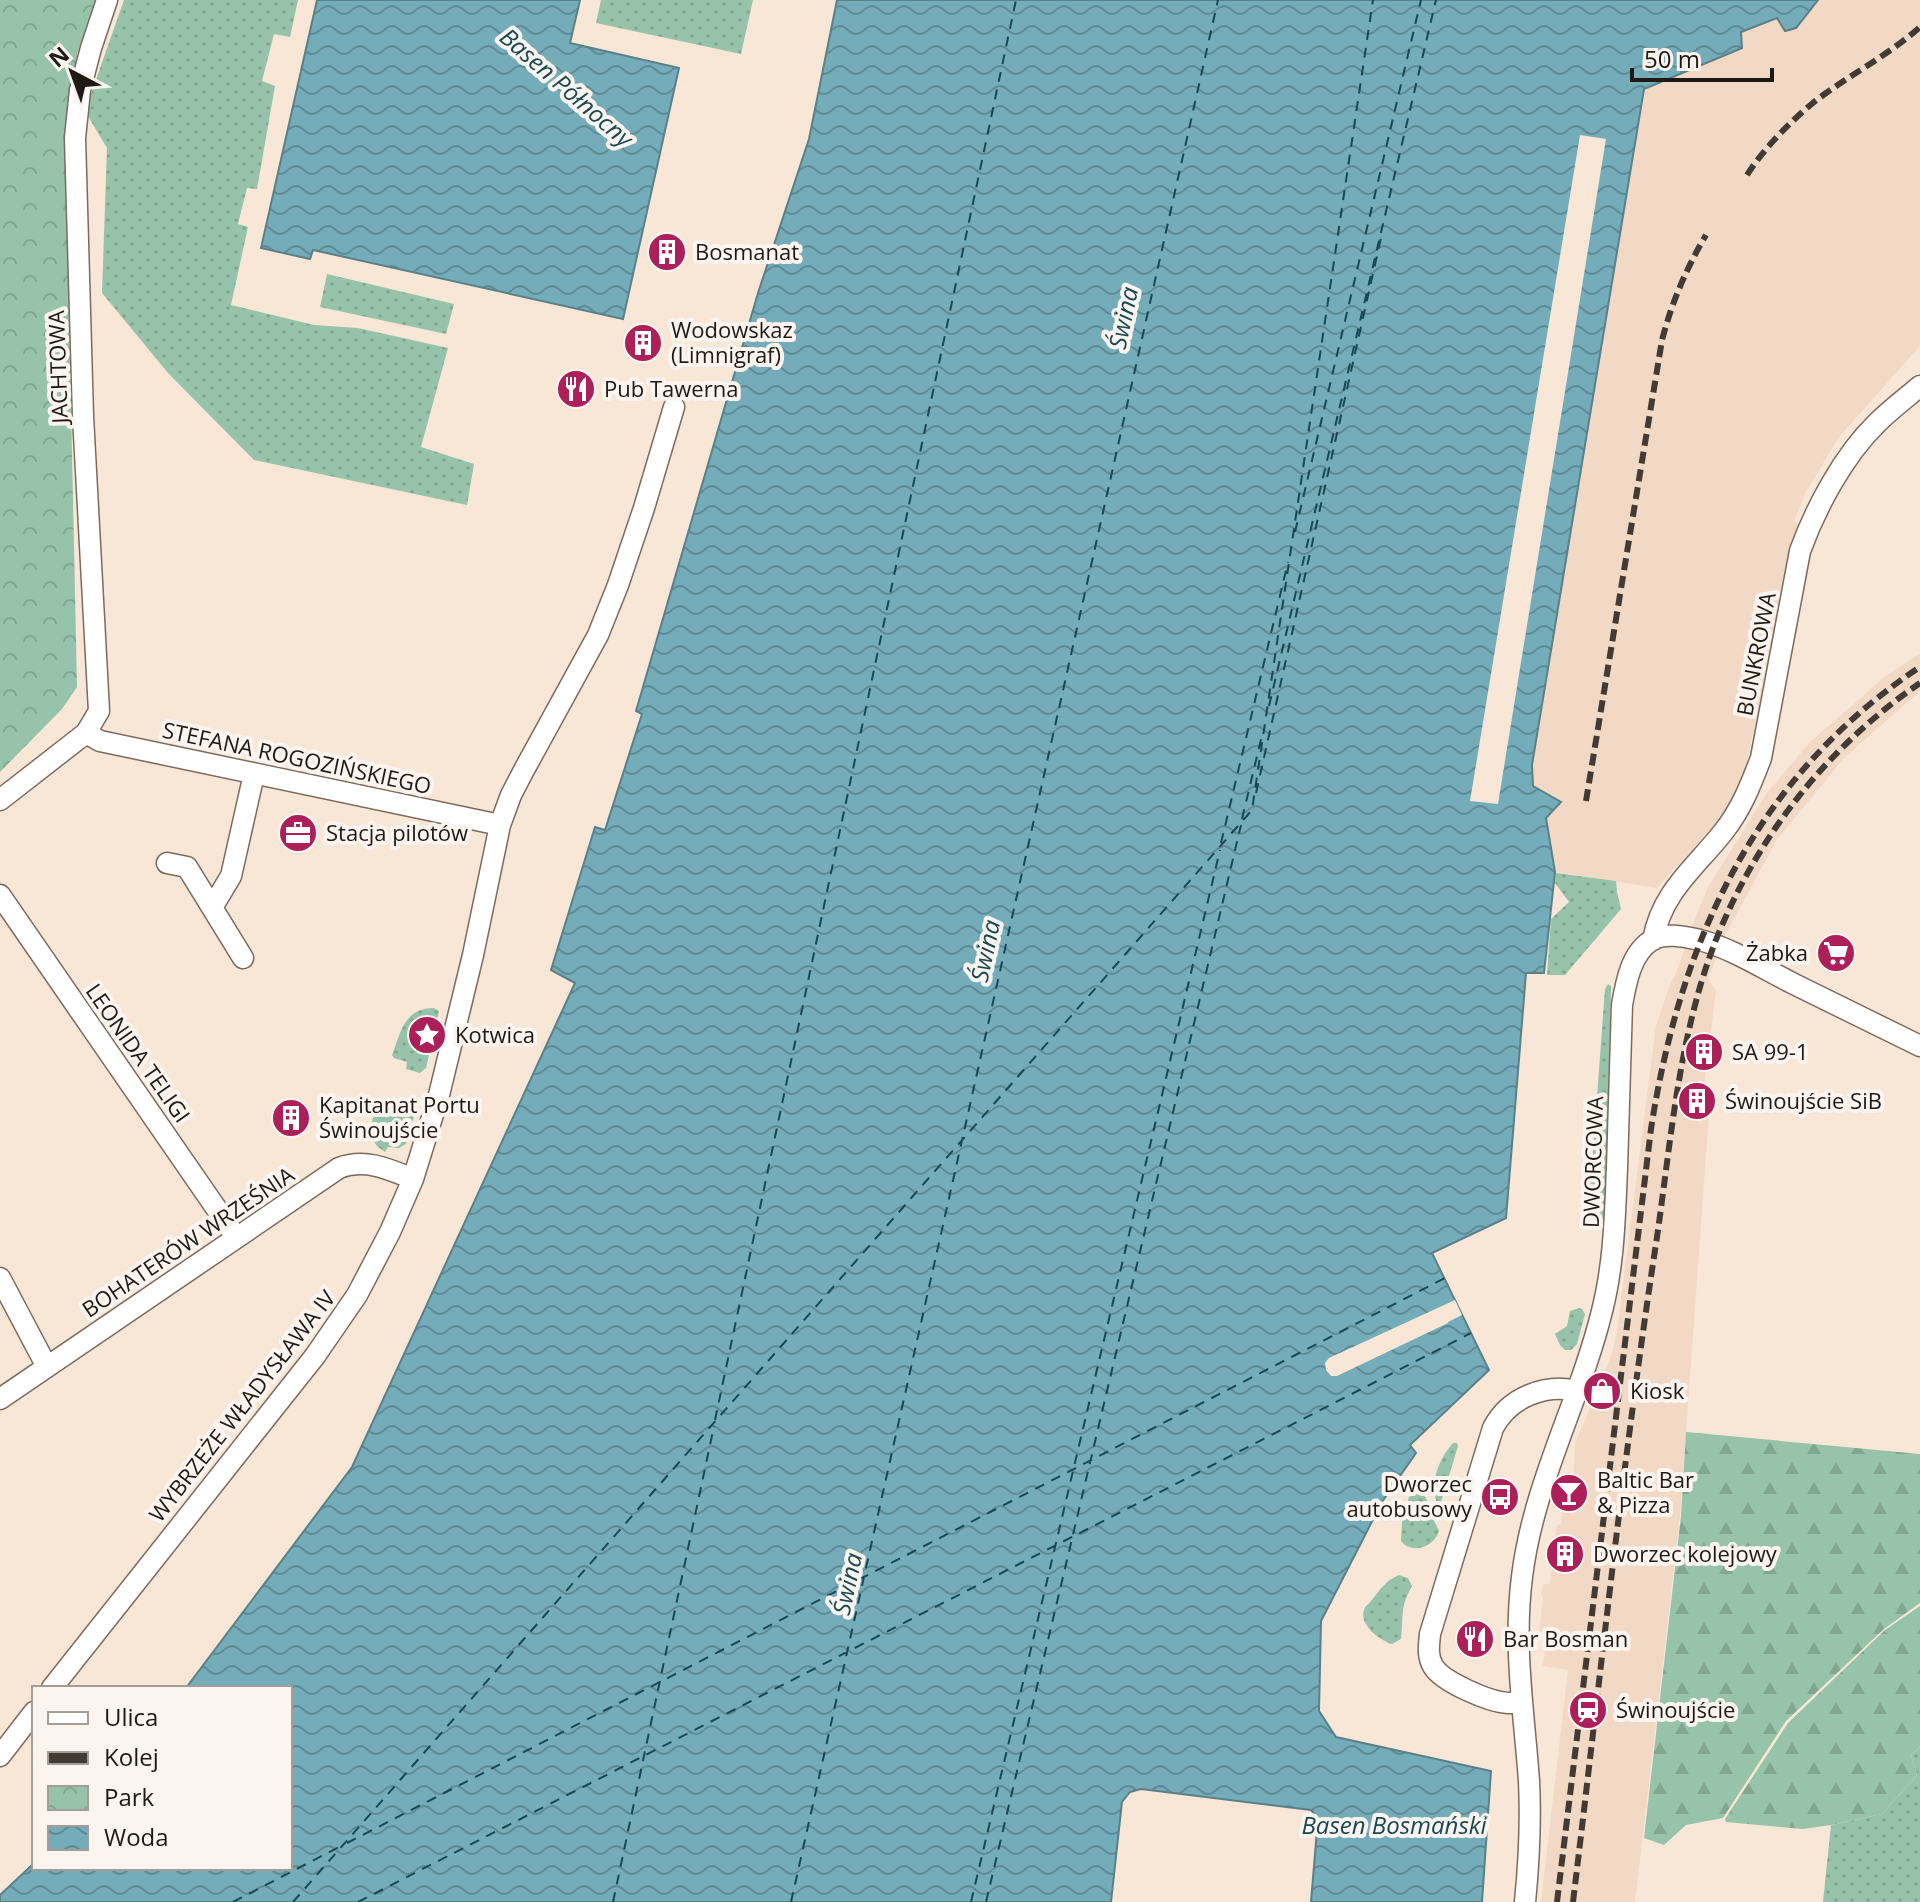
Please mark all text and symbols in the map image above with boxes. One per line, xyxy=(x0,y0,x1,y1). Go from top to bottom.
water label: Basen Północny xyxy=(493,20,642,155)
north arrow xyxy=(32,32,112,112)
scale bar xyxy=(1632,32,1772,82)
text: N xyxy=(42,39,75,73)
text: 50 m xyxy=(1644,42,1700,75)
building icon: Bosmanat xyxy=(646,231,688,273)
place label: Bosmanat xyxy=(695,236,799,266)
water label: Świna xyxy=(1100,283,1145,352)
street label: JACHTOWA xyxy=(40,310,74,426)
place label: Wodowskaz (Limnigraf) xyxy=(671,314,793,369)
building icon: Wodowskaz (Limnigraf) xyxy=(622,322,664,364)
restaurant icon: Pub Tawerna xyxy=(555,368,597,410)
place label: Pub Tawerna xyxy=(604,373,738,403)
street label: BUNKROWA xyxy=(1728,589,1782,718)
street label: STEFANA ROGOZIŃSKIEGO xyxy=(160,714,434,800)
office icon: Stacja pilotów xyxy=(277,812,319,854)
place label: Stacja pilotów xyxy=(326,817,468,847)
water label: Świna xyxy=(962,916,1007,985)
supermarket icon: Żabka xyxy=(1815,932,1857,974)
place label: Żabka xyxy=(1746,937,1808,967)
street label: LEONIDA TELIGI xyxy=(80,977,198,1128)
place icon: Kotwica xyxy=(406,1014,448,1056)
place label: Kotwica xyxy=(455,1019,535,1049)
building icon: SA 99-1 xyxy=(1683,1031,1725,1073)
place label: SA 99-1 xyxy=(1732,1036,1809,1066)
building icon: Świnoujście SiB xyxy=(1676,1080,1718,1122)
place label: Świnoujście SiB xyxy=(1725,1085,1882,1115)
place label: Kapitanat Portu Świnoujście xyxy=(319,1089,480,1144)
street label: DWORCOWA xyxy=(1575,1095,1609,1229)
building icon: Kapitanat Portu Świnoujście xyxy=(270,1097,312,1139)
street label: BOHATERÓW WRZEŚNIA xyxy=(75,1159,299,1323)
street label: WYBRZEŻE WŁADYSŁAWA IV xyxy=(141,1283,342,1527)
shop icon: Kiosk xyxy=(1581,1370,1623,1412)
place label: Kiosk xyxy=(1630,1375,1685,1405)
place label: Baltic Bar & Pizza xyxy=(1597,1464,1694,1519)
place label: Dworzec autobusowy xyxy=(1346,1468,1473,1523)
bar icon: Baltic Bar & Pizza xyxy=(1548,1472,1590,1514)
bus stop icon: Dworzec autobusowy xyxy=(1479,1476,1521,1518)
building icon: Dworzec kolejowy xyxy=(1544,1533,1586,1575)
place label: Dworzec kolejowy xyxy=(1593,1538,1778,1568)
water label: Świna xyxy=(824,1549,869,1618)
restaurant icon: Bar Bosman xyxy=(1454,1618,1496,1660)
place label: Bar Bosman xyxy=(1503,1623,1628,1653)
legend xyxy=(32,1686,292,1870)
station icon: Świnoujście xyxy=(1567,1689,1609,1731)
place label: Świnoujście xyxy=(1616,1694,1735,1724)
text: Ulica xyxy=(104,1700,158,1733)
text: Kolej xyxy=(104,1740,159,1773)
text: Park xyxy=(104,1780,155,1813)
water label: Basen Bosmański xyxy=(1301,1808,1487,1841)
text: Woda xyxy=(104,1820,169,1853)

